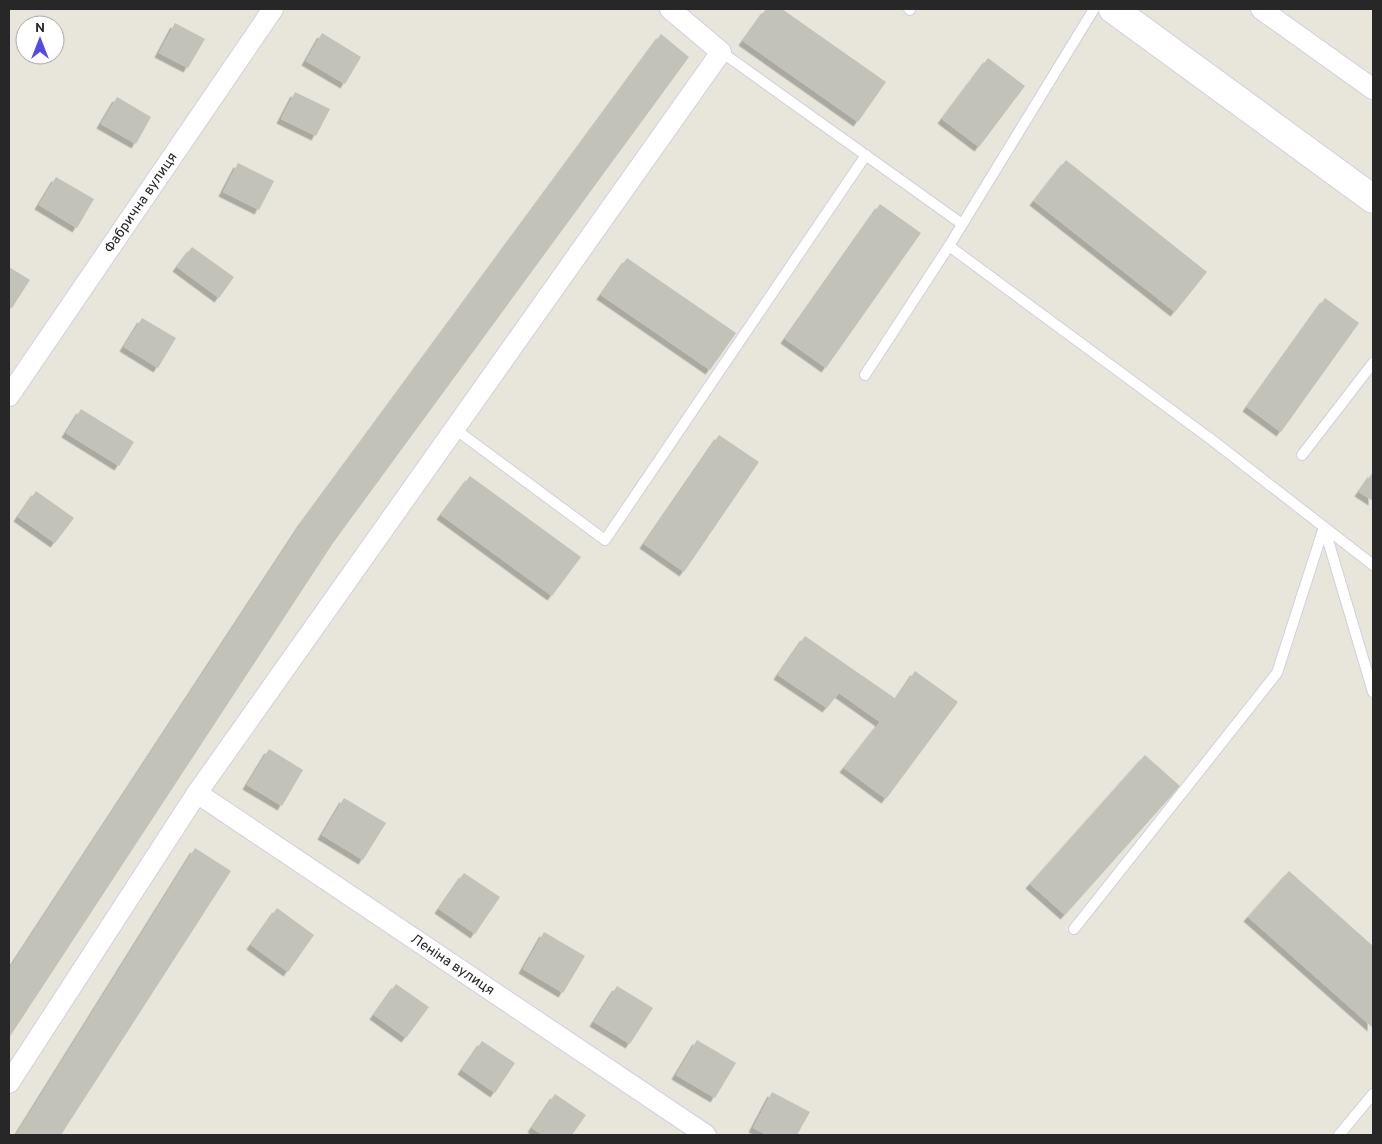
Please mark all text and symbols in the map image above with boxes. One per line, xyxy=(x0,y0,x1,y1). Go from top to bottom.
north arrow xyxy=(15,15,65,65)
text: N xyxy=(35,20,45,37)
street label: Фабрична вулиця xyxy=(101,149,181,256)
street label: Леніна вулиця xyxy=(407,930,498,999)

